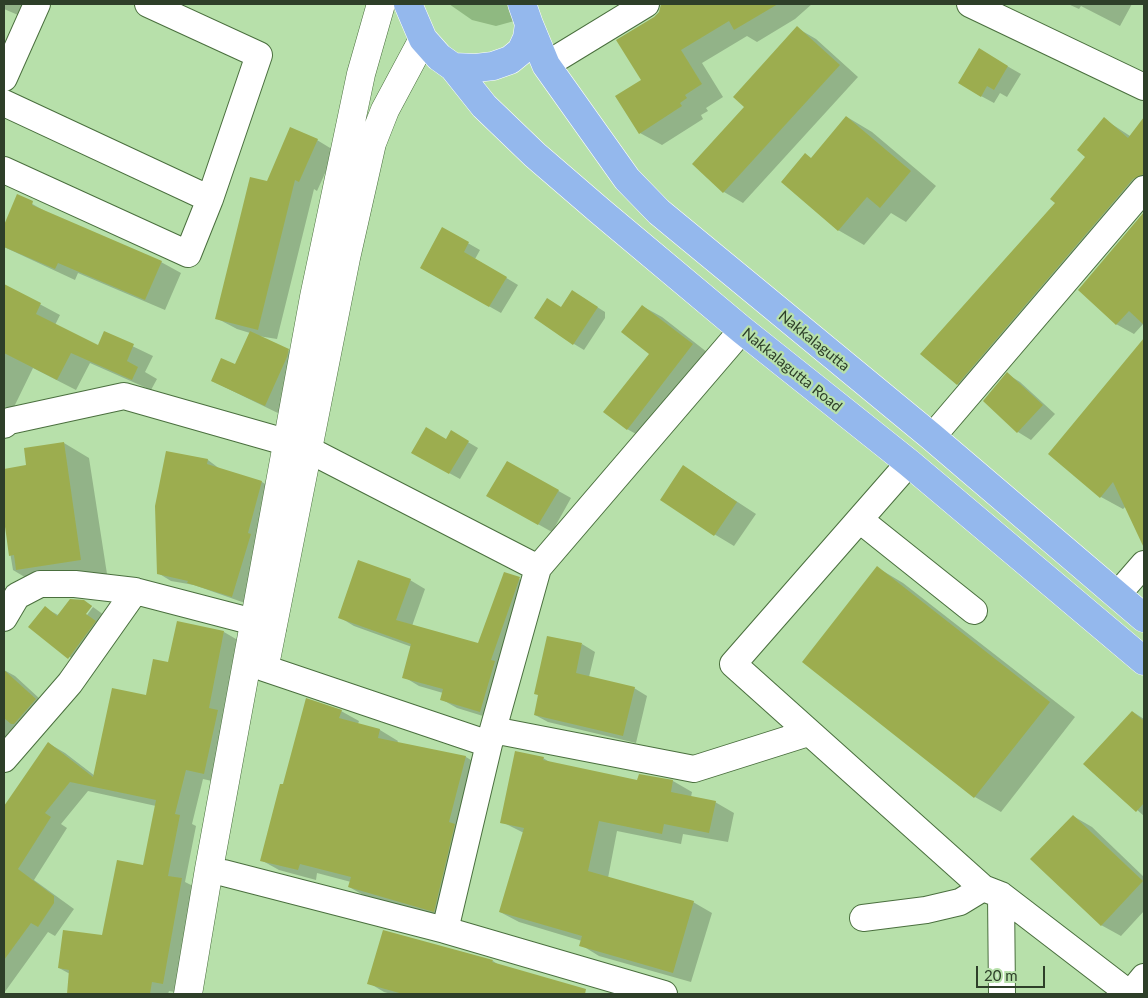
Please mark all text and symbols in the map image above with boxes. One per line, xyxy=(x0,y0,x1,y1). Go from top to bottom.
street label: Nakkalagutta xyxy=(775,307,853,375)
street label: Nakkalagutta Road xyxy=(738,324,846,416)
scale bar xyxy=(978,956,1047,988)
text: 20 m xyxy=(984,966,1018,984)

